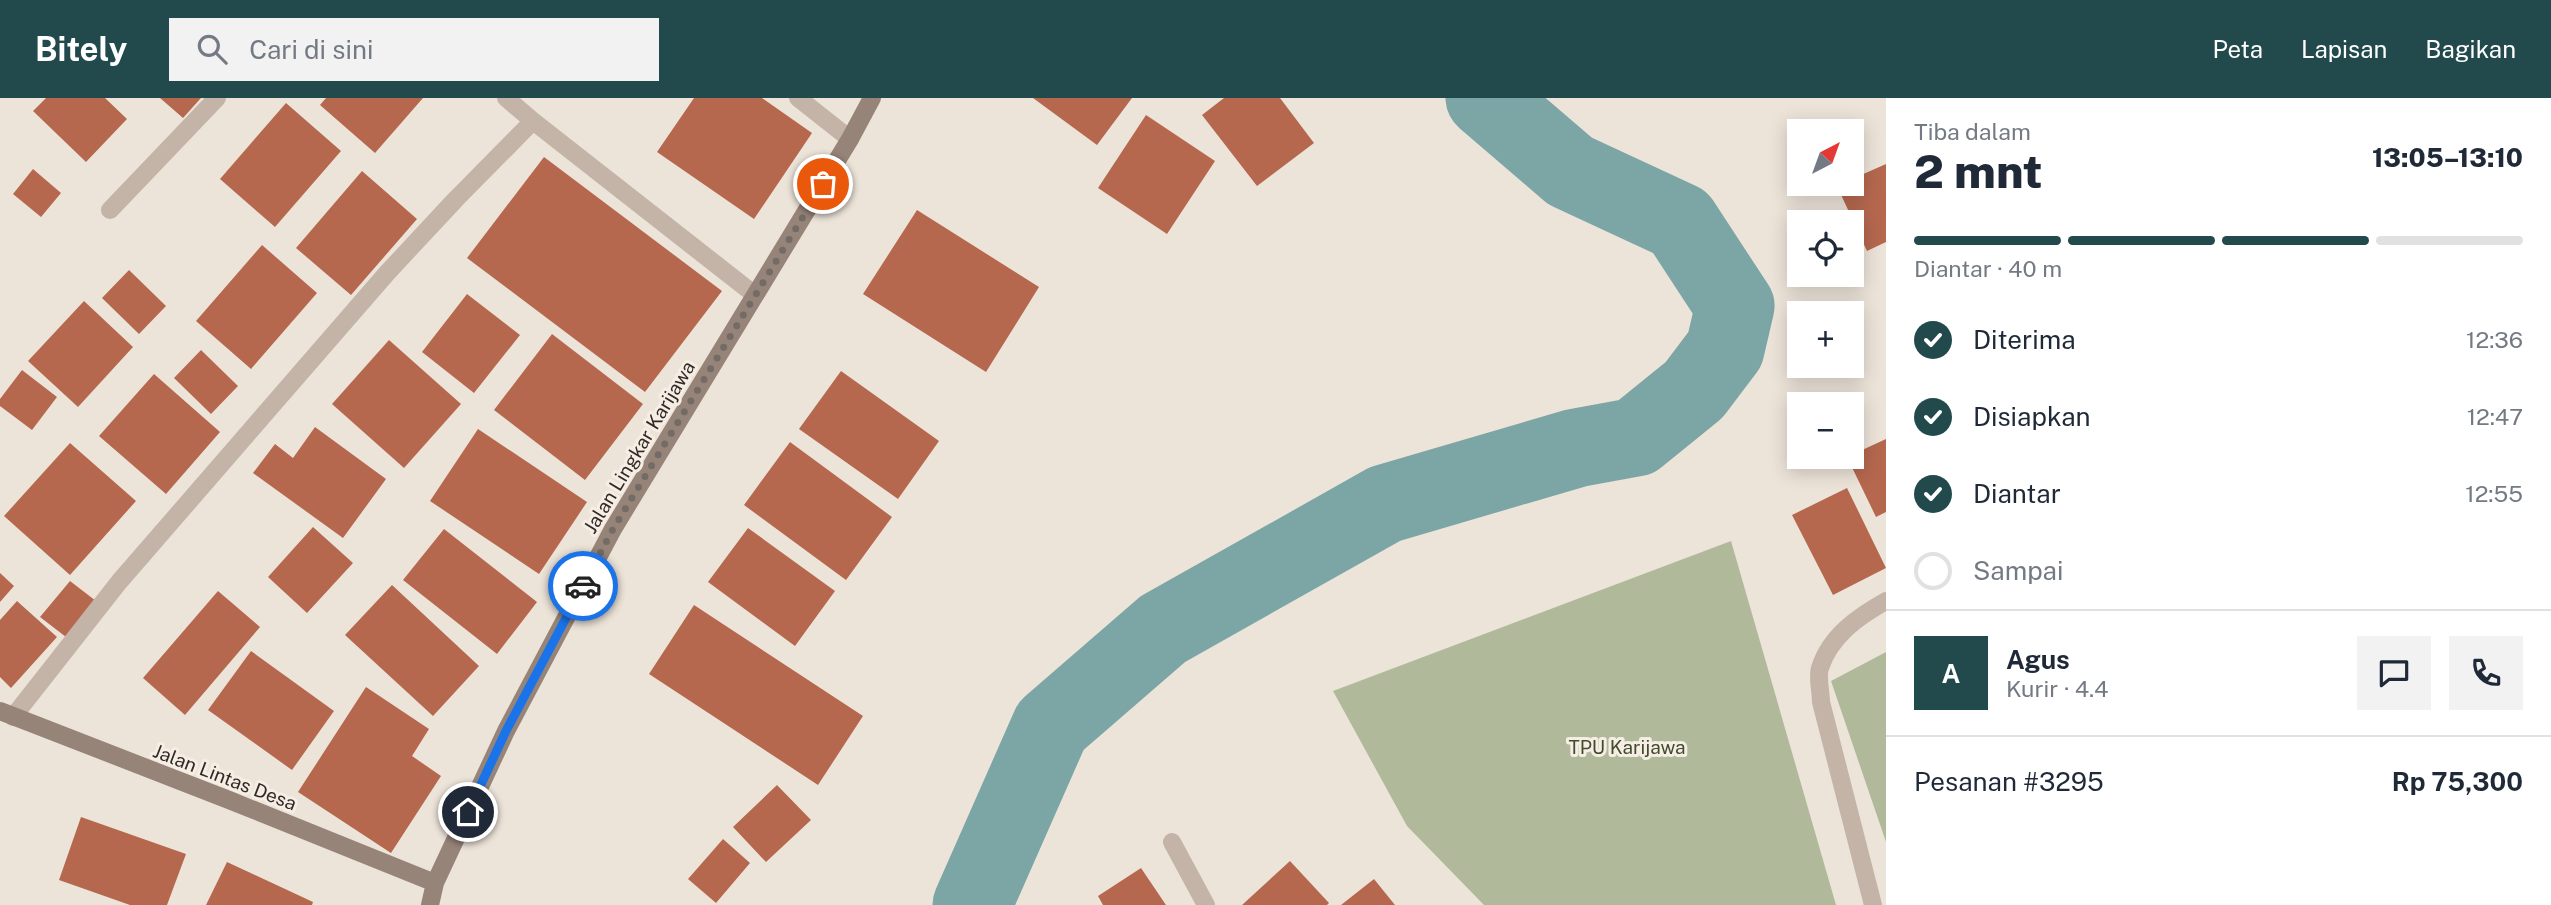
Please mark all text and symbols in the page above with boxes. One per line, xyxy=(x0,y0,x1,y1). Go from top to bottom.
search box xyxy=(169,18,659,81)
text: Bitely xyxy=(35,30,127,68)
icon: search xyxy=(193,30,231,68)
text: Cari di sini xyxy=(249,34,374,65)
text: Peta xyxy=(2212,35,2263,63)
text: Lapisan xyxy=(2301,35,2387,63)
text: Bagikan xyxy=(2425,35,2516,63)
text: Tiba dalam xyxy=(1914,118,2031,145)
north arrow xyxy=(1787,119,1864,196)
map controls xyxy=(1787,119,1864,469)
text: 13:05–13:10 xyxy=(2372,142,2523,173)
text: 2 mnt xyxy=(1914,144,2042,198)
pin xyxy=(793,154,853,214)
icon: bag xyxy=(804,165,842,203)
button: locate xyxy=(1787,210,1864,287)
text: Diantar · 40 m xyxy=(1914,255,2062,282)
button: + xyxy=(1787,301,1864,378)
icon: check xyxy=(1914,321,1952,359)
text: Diterima xyxy=(1973,324,2076,355)
text: 12:36 xyxy=(2466,326,2523,353)
street label: Jalan Lingkar Karijawa xyxy=(579,357,699,537)
button: − xyxy=(1787,392,1864,469)
icon: check xyxy=(1914,398,1952,436)
text: Disiapkan xyxy=(1973,401,2091,432)
text: 12:47 xyxy=(2467,403,2523,430)
icon: check xyxy=(1914,475,1952,513)
text: Diantar xyxy=(1973,478,2061,509)
text: 12:55 xyxy=(2465,480,2523,507)
courier xyxy=(548,551,618,621)
text: Sampai xyxy=(1973,555,2063,586)
icon: car xyxy=(564,567,602,605)
button: chat xyxy=(2357,636,2431,710)
button: phone xyxy=(2449,636,2523,710)
text: Agus xyxy=(2006,644,2070,675)
text: A xyxy=(1942,658,1960,689)
text: Kurir · 4.4 xyxy=(2006,675,2109,702)
park label: TPU Karijawa xyxy=(1568,736,1686,758)
street label: Jalan Lintas Desa xyxy=(150,740,300,814)
text: Pesanan #3295 xyxy=(1914,766,2104,797)
text: Rp 75,300 xyxy=(2392,766,2523,797)
pin xyxy=(438,782,498,842)
icon: home xyxy=(449,793,487,831)

